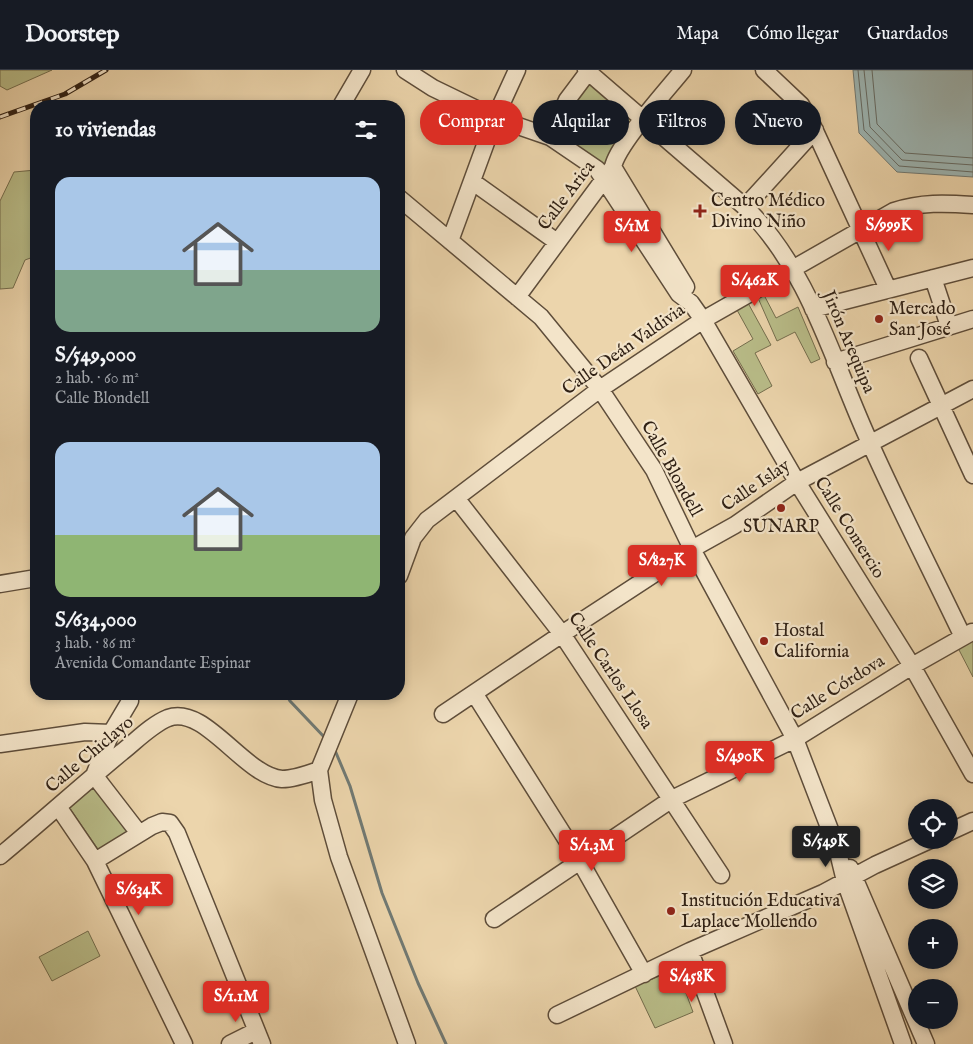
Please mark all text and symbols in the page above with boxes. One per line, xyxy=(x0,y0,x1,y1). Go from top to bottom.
text: Doorstep xyxy=(25,19,120,50)
text: Mapa xyxy=(676,23,719,46)
text: Cómo llegar xyxy=(747,23,839,46)
text: Guardados xyxy=(867,23,948,46)
chip: Comprar xyxy=(420,100,523,145)
chip: Alquilar xyxy=(533,100,629,145)
chip: Filtros xyxy=(639,100,725,145)
chip: Nuevo xyxy=(735,100,821,145)
icon: filters xyxy=(352,116,380,144)
text: 10 viviendas xyxy=(55,117,156,144)
street label: Calle Arica xyxy=(533,156,601,236)
place label: Centro Médico Divino Niño xyxy=(711,190,825,234)
marker: Centro Médico Divino Niño xyxy=(693,204,707,218)
icon: home xyxy=(173,209,263,299)
pin: S/1M xyxy=(602,210,662,253)
pin: S/999K xyxy=(848,210,930,252)
text: S/999K xyxy=(866,216,912,236)
text: S/1M xyxy=(615,217,649,237)
pin: S/462K xyxy=(714,264,796,307)
text: S/462K xyxy=(732,271,778,291)
street label: Jirón Arequipa xyxy=(815,285,880,397)
place label: Mercado San José xyxy=(889,298,956,342)
street label: Calle Deán Valdivia xyxy=(558,299,690,401)
marker: Mercado San José xyxy=(873,313,885,325)
text: S/549,000 xyxy=(55,342,136,369)
text: 2 hab. · 60 m² xyxy=(55,369,139,389)
text: Calle Blondell xyxy=(55,389,149,409)
street label: Calle Blondell xyxy=(635,417,707,521)
street label: Calle Islay xyxy=(717,455,795,517)
street label: Calle Comercio xyxy=(808,473,890,584)
icon: home xyxy=(173,474,263,564)
marker: SUNARP xyxy=(775,502,787,514)
place label: SUNARP xyxy=(743,516,819,539)
pin: S/827K xyxy=(621,544,703,587)
text: S/827K xyxy=(639,551,685,571)
text: S/634,000 xyxy=(55,607,137,634)
street label: Calle Carlos Llosa xyxy=(562,608,658,734)
place label: Hostal California xyxy=(774,620,849,664)
text: 3 hab. · 86 m² xyxy=(55,634,136,654)
marker: Hostal California xyxy=(758,635,770,647)
street label: Calle Córdova xyxy=(787,650,889,726)
text: Avenida Comandante Espinar xyxy=(55,654,251,674)
street label: Calle Chiclayo xyxy=(41,711,139,799)
pin: S/490K xyxy=(699,740,781,783)
text: S/490K xyxy=(716,747,764,767)
map controls xyxy=(908,799,958,1029)
button: locate xyxy=(908,799,958,849)
pin: S/549K xyxy=(785,826,867,868)
pin: S/1.3M xyxy=(551,830,633,872)
text: S/549K xyxy=(803,832,849,852)
text: S/1.3M xyxy=(570,836,614,856)
button: layers xyxy=(908,859,958,909)
pin: S/634K xyxy=(98,874,180,916)
text: S/634K xyxy=(116,880,162,900)
place label: Institución Educativa Laplace Mollendo xyxy=(681,890,840,934)
marker: Institución Educativa Laplace Mollendo xyxy=(665,905,677,917)
button: + xyxy=(908,919,958,969)
pin: S/458K xyxy=(651,960,733,1003)
text: S/458K xyxy=(670,967,714,987)
button: − xyxy=(908,979,958,1029)
pin: S/1.1M xyxy=(195,980,277,1023)
text: S/1.1M xyxy=(214,987,258,1007)

